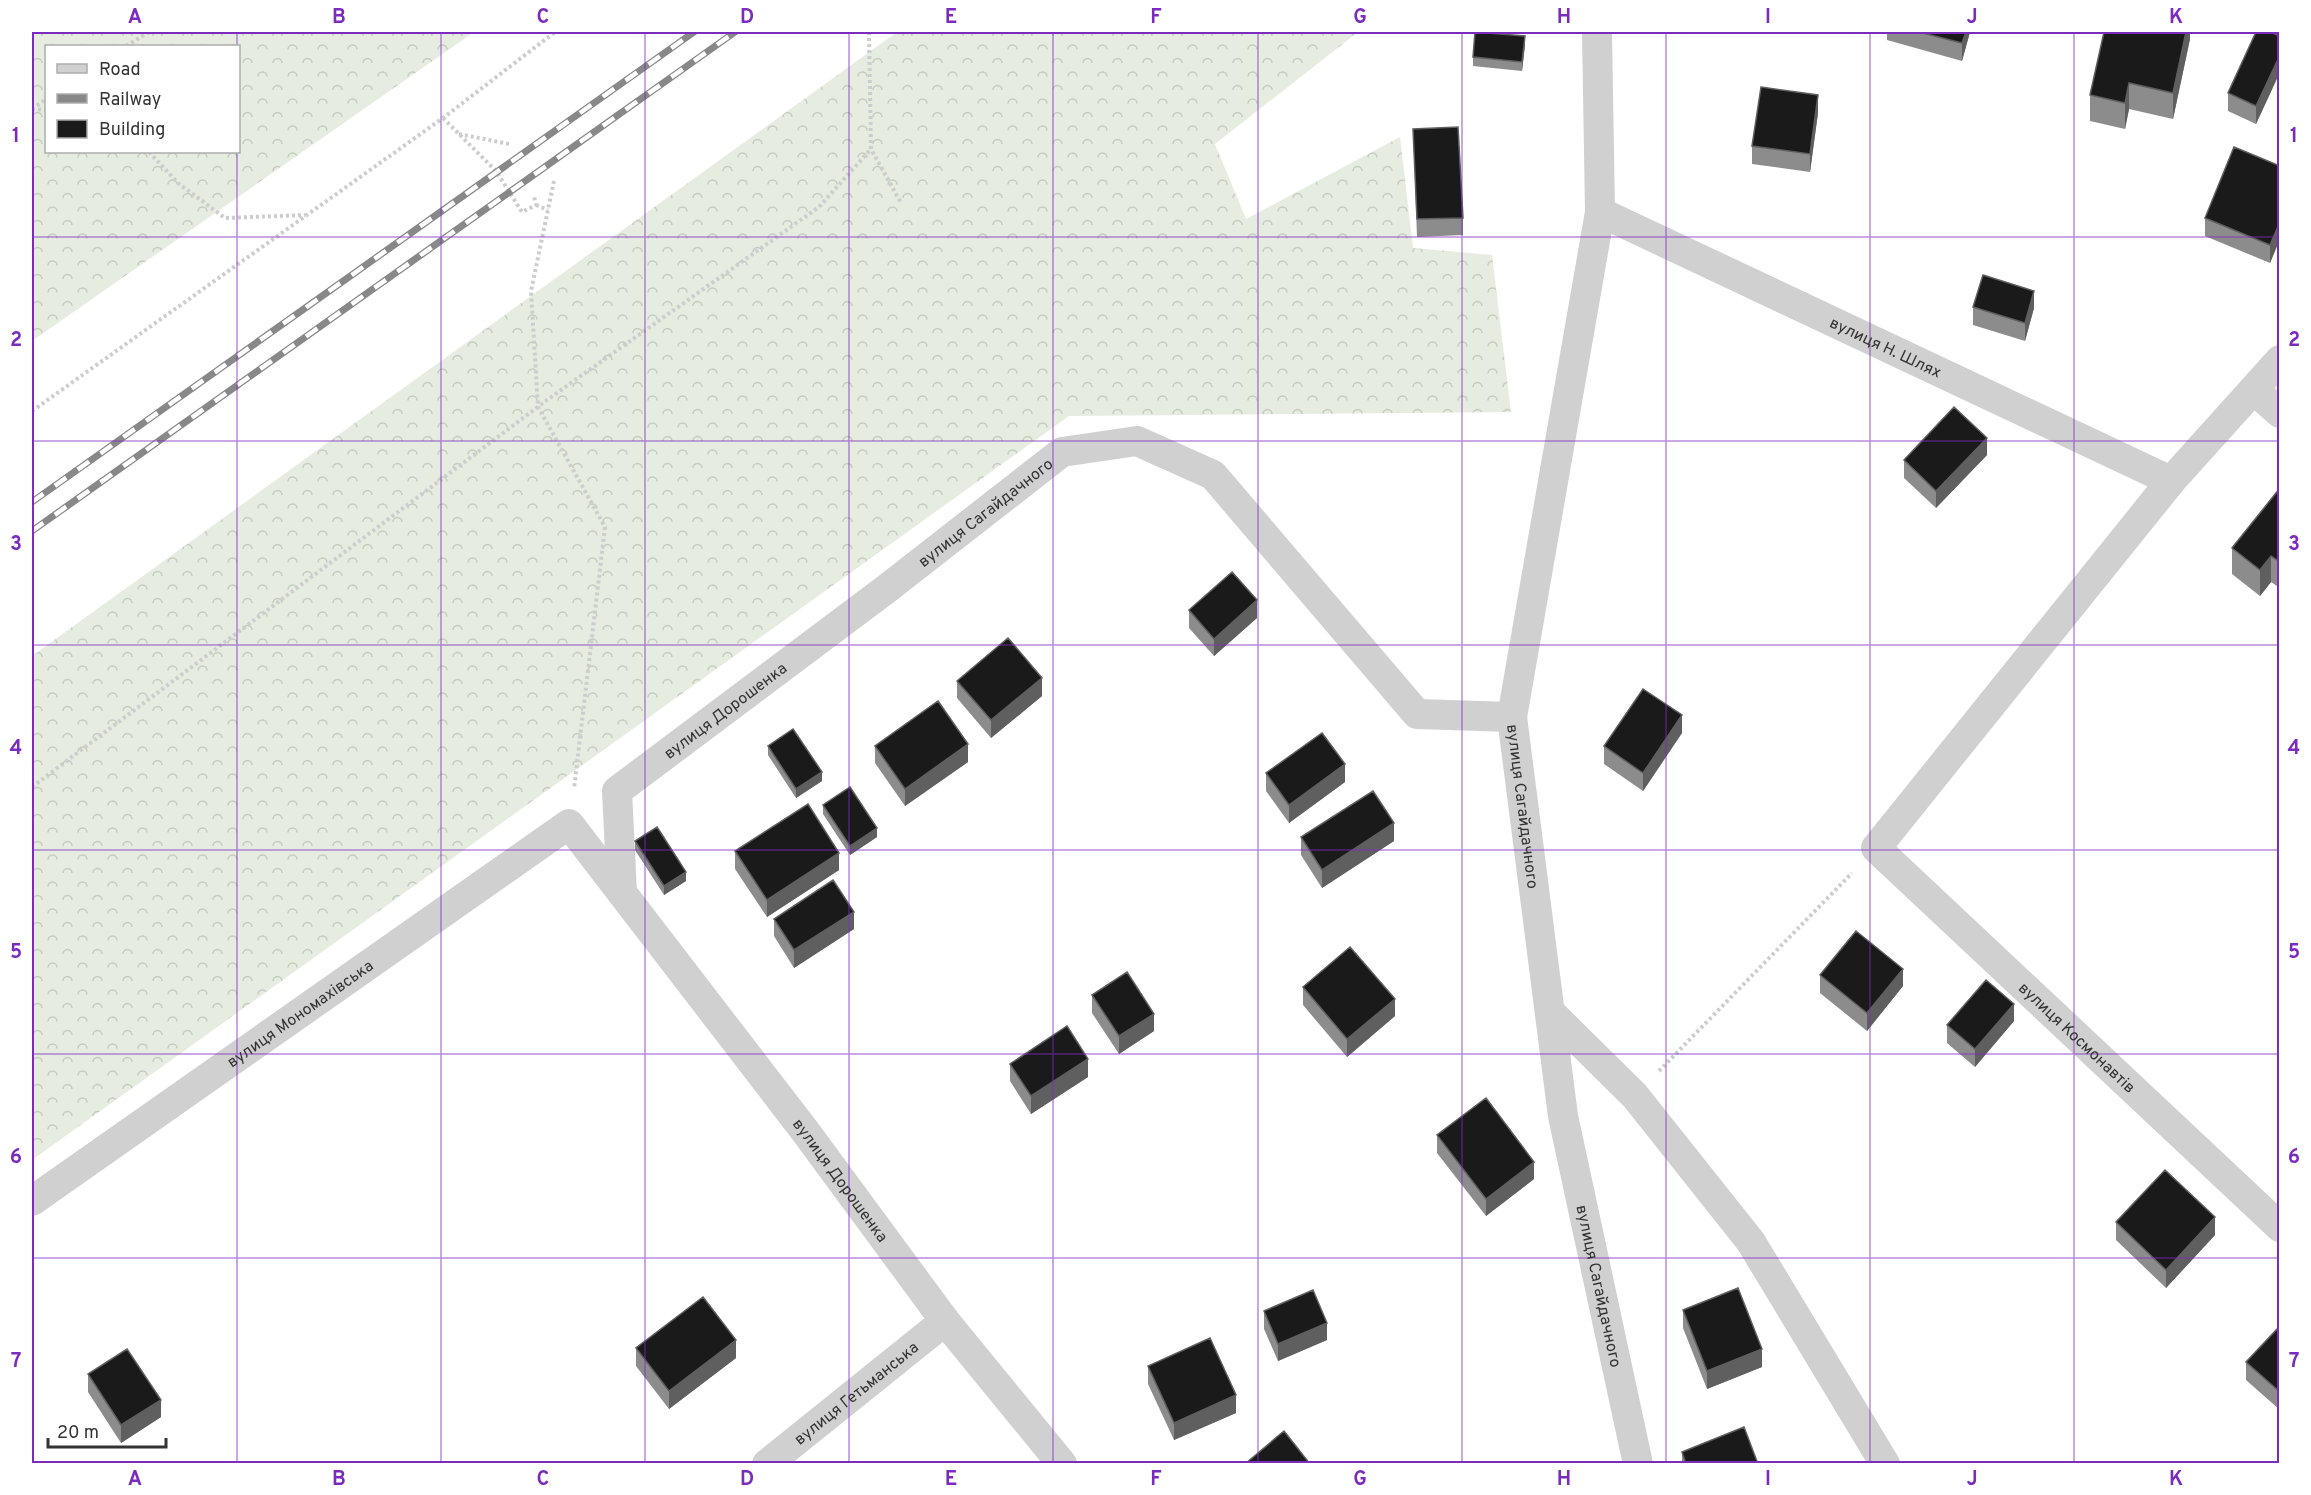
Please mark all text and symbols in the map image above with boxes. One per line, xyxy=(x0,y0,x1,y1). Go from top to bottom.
text: A xyxy=(128,5,142,31)
text: B xyxy=(332,5,346,31)
text: C xyxy=(537,5,549,31)
text: D xyxy=(740,5,754,31)
text: E xyxy=(945,5,957,31)
text: F xyxy=(1150,5,1162,31)
text: G xyxy=(1353,5,1367,31)
text: H xyxy=(1557,5,1571,31)
text: I xyxy=(1765,5,1771,31)
text: J xyxy=(1966,5,1978,31)
text: K xyxy=(2169,5,2183,31)
legend xyxy=(45,45,240,153)
text: Road xyxy=(99,59,141,82)
text: Railway xyxy=(99,89,161,112)
text: Building xyxy=(99,119,165,142)
text: 1 xyxy=(12,124,20,150)
text: 1 xyxy=(2290,124,2298,150)
street label: вулиця Н. Шлях xyxy=(1826,314,1944,383)
text: 2 xyxy=(10,328,22,354)
text: 2 xyxy=(2288,328,2300,354)
street label: вулиця Сагайдачного xyxy=(915,455,1058,572)
text: 3 xyxy=(10,532,22,558)
text: 3 xyxy=(2288,532,2300,558)
street label: вулиця Дорошенка xyxy=(661,659,792,764)
street label: вулиця Сагайдачного xyxy=(1501,723,1542,890)
text: 4 xyxy=(10,736,22,762)
text: 4 xyxy=(2288,736,2300,762)
text: 5 xyxy=(10,940,22,966)
text: 5 xyxy=(2288,940,2300,966)
street label: вулиця Мономахівська xyxy=(224,957,378,1073)
street label: вулиця Космонавтів xyxy=(2013,979,2139,1098)
street label: вулиця Дорошенка xyxy=(787,1115,892,1247)
text: 6 xyxy=(10,1145,22,1171)
text: 6 xyxy=(2288,1145,2300,1171)
street label: вулиця Сагайдачного xyxy=(1570,1203,1625,1370)
street label: вулиця Гетьманська xyxy=(791,1338,923,1450)
text: 7 xyxy=(11,1349,21,1375)
text: 7 xyxy=(2289,1349,2299,1375)
scale bar xyxy=(48,1411,166,1449)
text: 20 m xyxy=(57,1422,99,1445)
text: A xyxy=(128,1467,142,1493)
text: B xyxy=(332,1467,346,1493)
text: C xyxy=(537,1467,549,1493)
text: D xyxy=(740,1467,754,1493)
text: E xyxy=(945,1467,957,1493)
text: F xyxy=(1150,1467,1162,1493)
text: G xyxy=(1353,1467,1367,1493)
text: H xyxy=(1557,1467,1571,1493)
text: I xyxy=(1765,1467,1771,1493)
text: J xyxy=(1966,1467,1978,1493)
text: K xyxy=(2169,1467,2183,1493)

